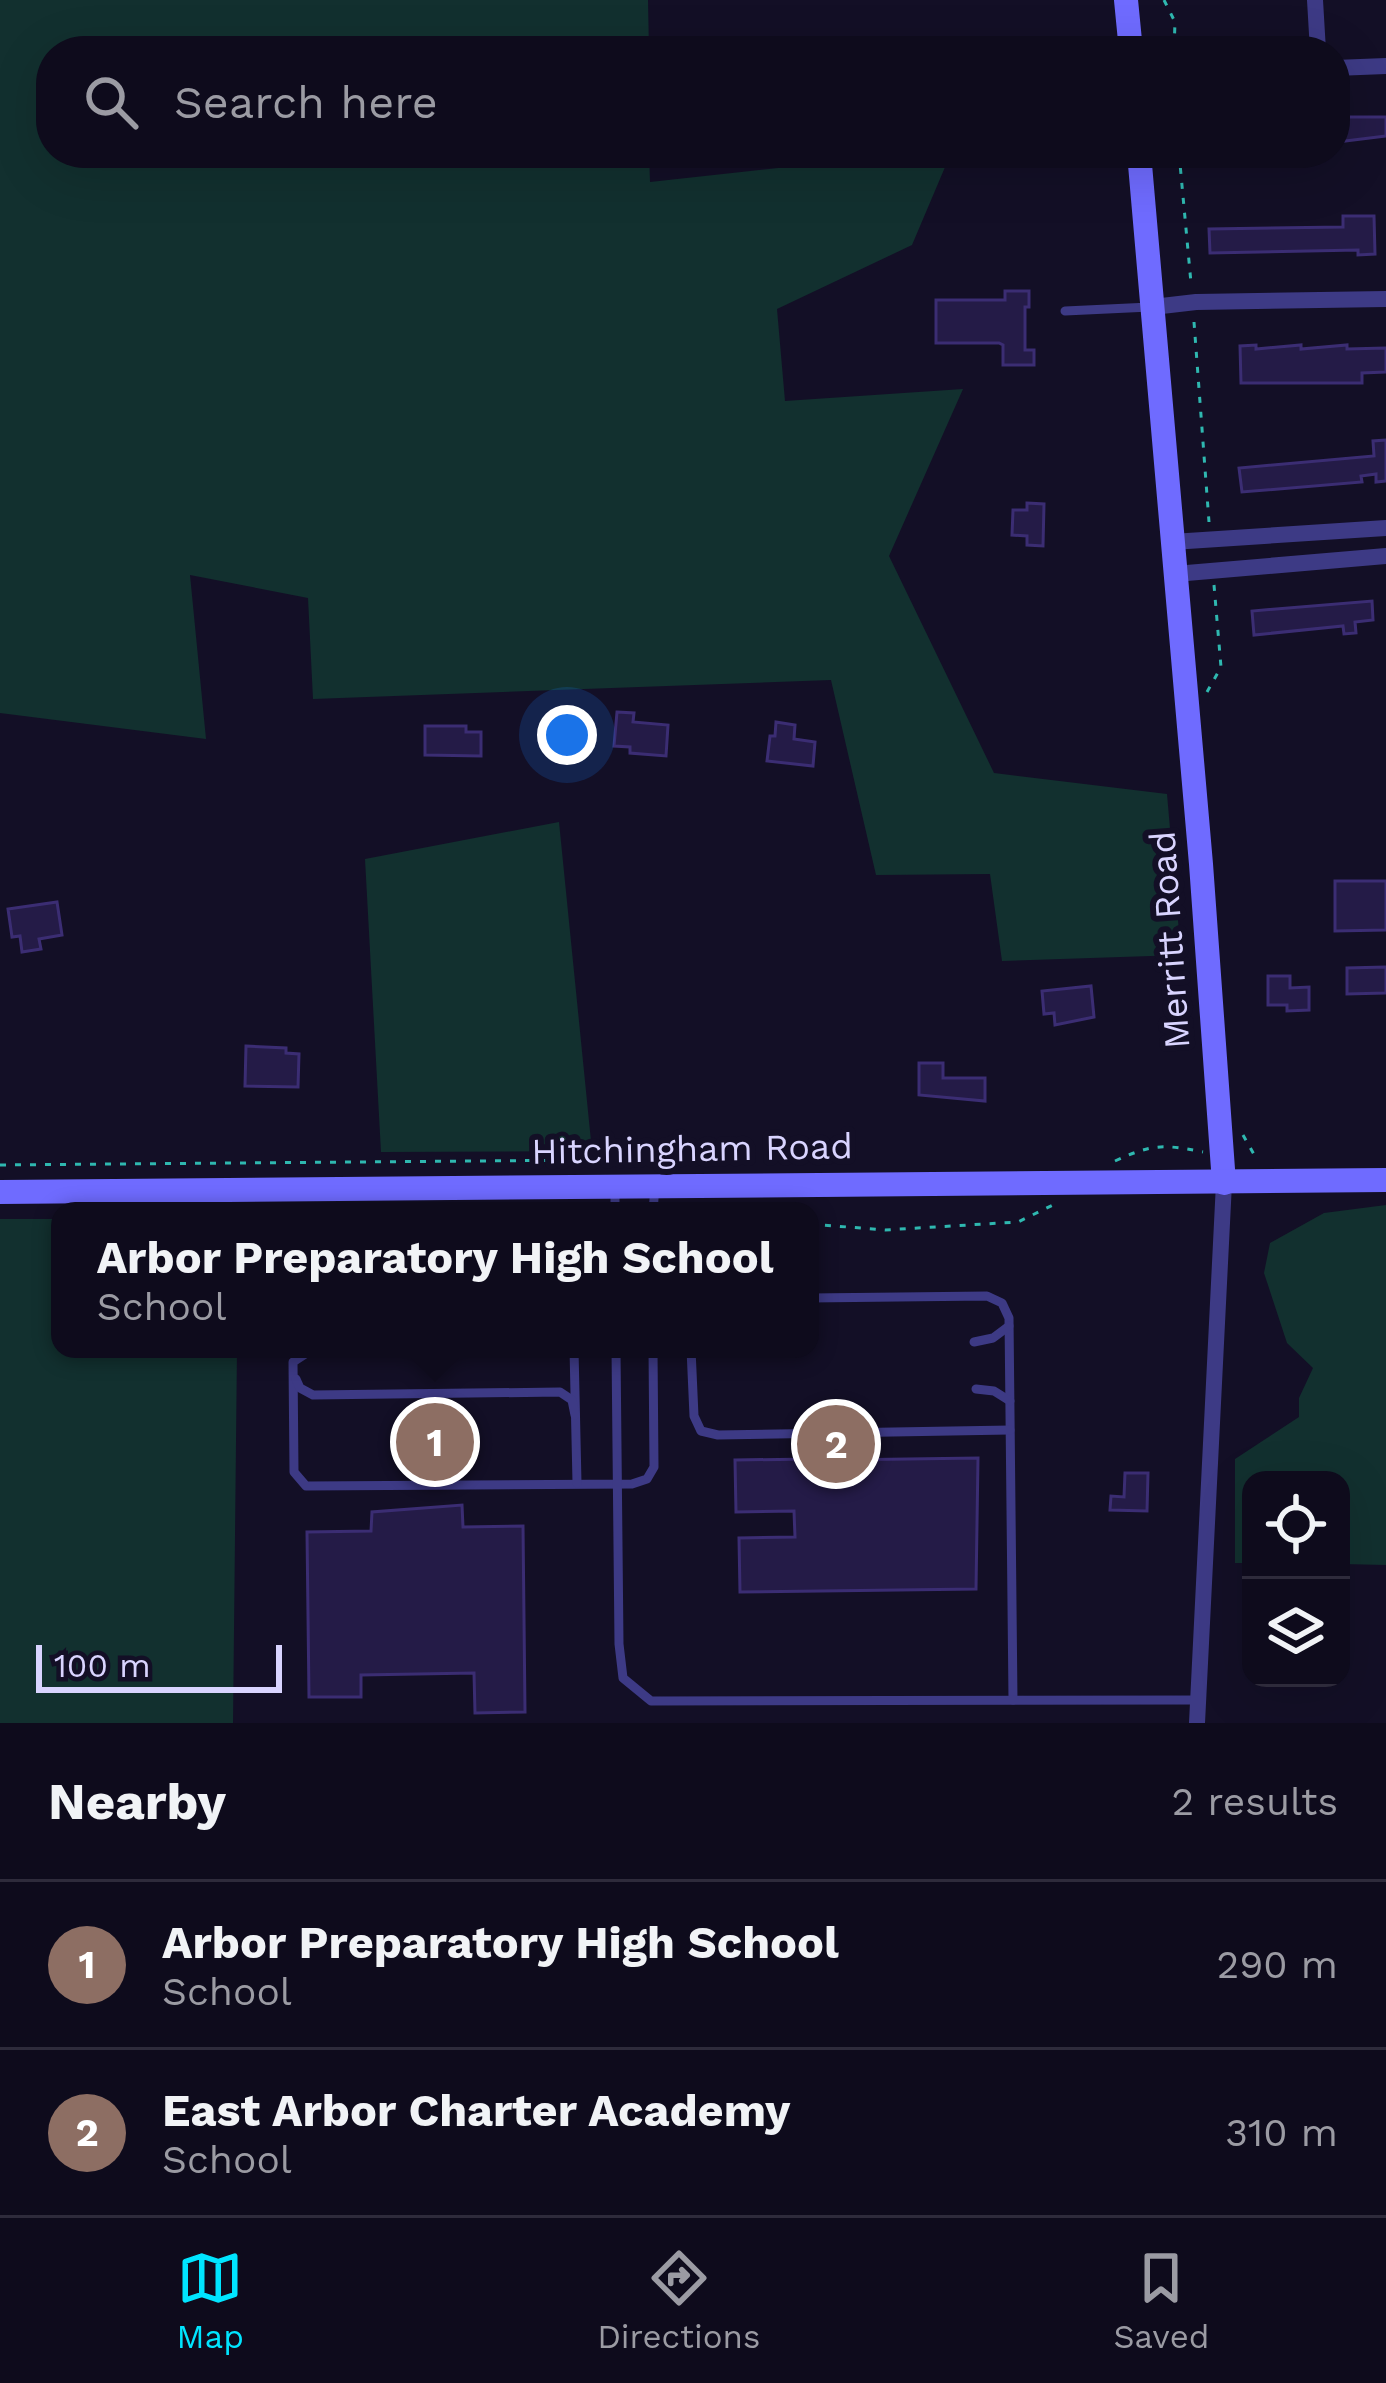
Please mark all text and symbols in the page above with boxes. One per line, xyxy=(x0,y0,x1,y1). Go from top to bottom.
search box xyxy=(36,36,1350,168)
icon: search xyxy=(78,69,144,135)
text: Search here xyxy=(174,76,438,129)
your location xyxy=(537,705,597,765)
street label: Merritt Road xyxy=(1141,830,1199,1050)
street label: Hitchingham Road xyxy=(531,1125,853,1173)
popup xyxy=(51,1202,819,1358)
text: Arbor Preparatory High School xyxy=(97,1231,773,1284)
text: School xyxy=(97,1284,226,1329)
pin: 1 xyxy=(396,1397,474,1487)
pin: 2 xyxy=(797,1399,875,1489)
map controls xyxy=(1242,1471,1350,1687)
button: locate xyxy=(1242,1471,1350,1579)
button: layers xyxy=(1242,1579,1350,1687)
scale bar xyxy=(36,1639,282,1692)
text: 100 m xyxy=(54,1646,151,1685)
text: Nearby xyxy=(48,1772,226,1831)
text: 2 results xyxy=(1172,1779,1338,1824)
text: Arbor Preparatory High School xyxy=(162,1916,839,1969)
text: 1 xyxy=(79,1942,95,1987)
text: 290 m xyxy=(1216,1942,1338,1987)
text: School xyxy=(162,1969,292,2014)
text: East Arbor Charter Academy xyxy=(162,2084,790,2137)
text: 2 xyxy=(75,2110,99,2155)
text: 310 m xyxy=(1225,2110,1338,2155)
text: School xyxy=(162,2137,292,2182)
tab: Map xyxy=(177,2245,244,2356)
tab: Directions xyxy=(597,2245,760,2356)
tab: Saved xyxy=(1114,2245,1209,2356)

